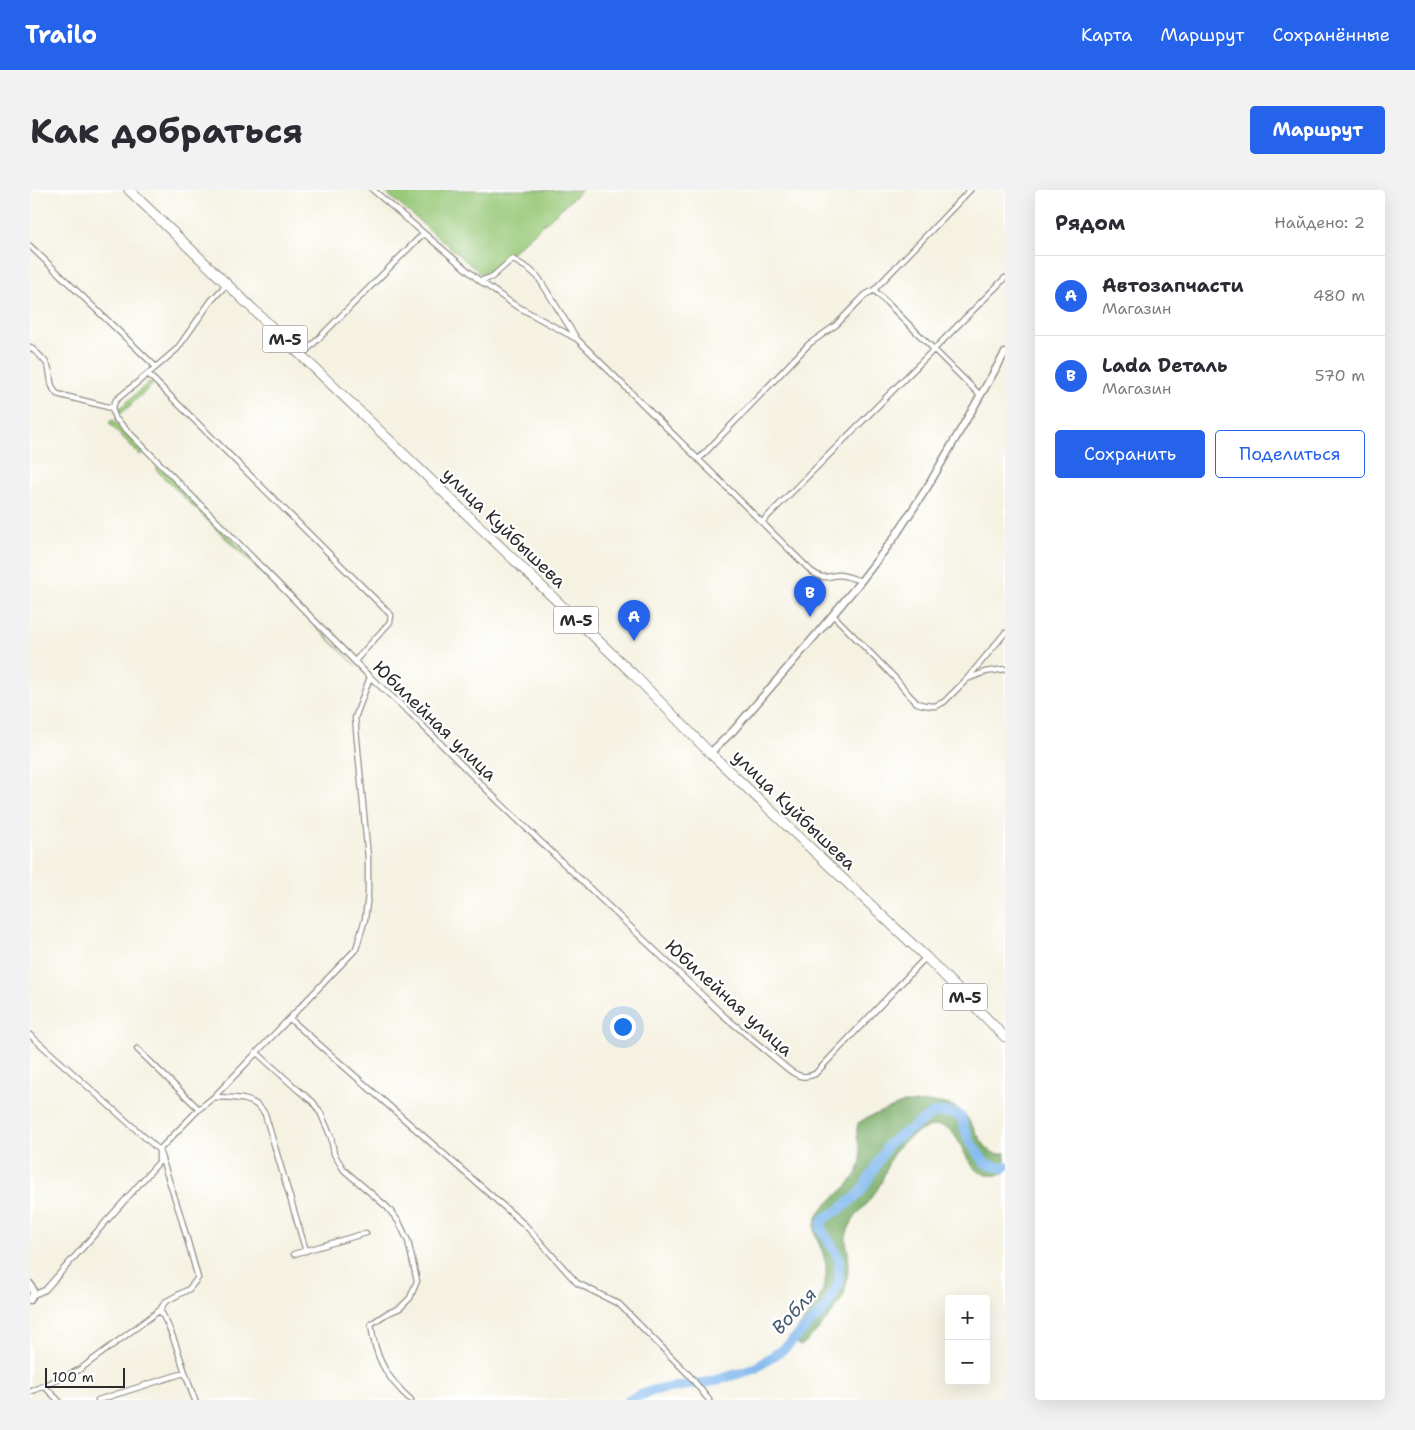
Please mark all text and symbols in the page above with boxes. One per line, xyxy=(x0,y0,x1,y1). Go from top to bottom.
text: Trailo xyxy=(25,19,97,51)
text: Карта xyxy=(1081,23,1132,47)
text: Маршрут xyxy=(1160,23,1244,47)
text: Сохранённые xyxy=(1272,23,1390,47)
button: Маршрут xyxy=(1250,106,1385,154)
text: Как добраться xyxy=(30,107,303,154)
text: Рядом xyxy=(1055,209,1125,237)
text: Найдено: 2 xyxy=(1274,212,1365,233)
text: Автозапчасти xyxy=(1102,273,1244,298)
text: A xyxy=(1065,285,1077,306)
text: 480 m xyxy=(1313,285,1365,306)
text: Магазин xyxy=(1102,298,1171,319)
road number: М-5 xyxy=(262,326,308,352)
text: Lada Dеталь xyxy=(1102,353,1227,378)
text: B xyxy=(1066,365,1076,386)
text: 570 m xyxy=(1315,365,1365,386)
text: Магазин xyxy=(1102,378,1171,399)
button: Сохранить xyxy=(1055,430,1205,478)
button: Поделиться xyxy=(1215,430,1365,478)
street label: улица Куйбышева xyxy=(437,463,571,593)
pin: B xyxy=(794,576,826,617)
pin: A xyxy=(618,600,650,641)
road number: М-5 xyxy=(554,606,598,634)
street label: Юбилейная улица xyxy=(368,656,502,786)
street label: улица Куйбышева xyxy=(727,745,861,875)
street label: Юбилейная улица xyxy=(660,934,798,1062)
road number: М-5 xyxy=(942,984,988,1010)
your location xyxy=(610,1014,636,1040)
water label: Вобля xyxy=(766,1282,822,1340)
map controls xyxy=(945,1295,990,1385)
button: + xyxy=(945,1295,990,1340)
button: − xyxy=(945,1340,990,1385)
scale bar xyxy=(45,1365,125,1388)
text: 100 m xyxy=(52,1368,94,1386)

